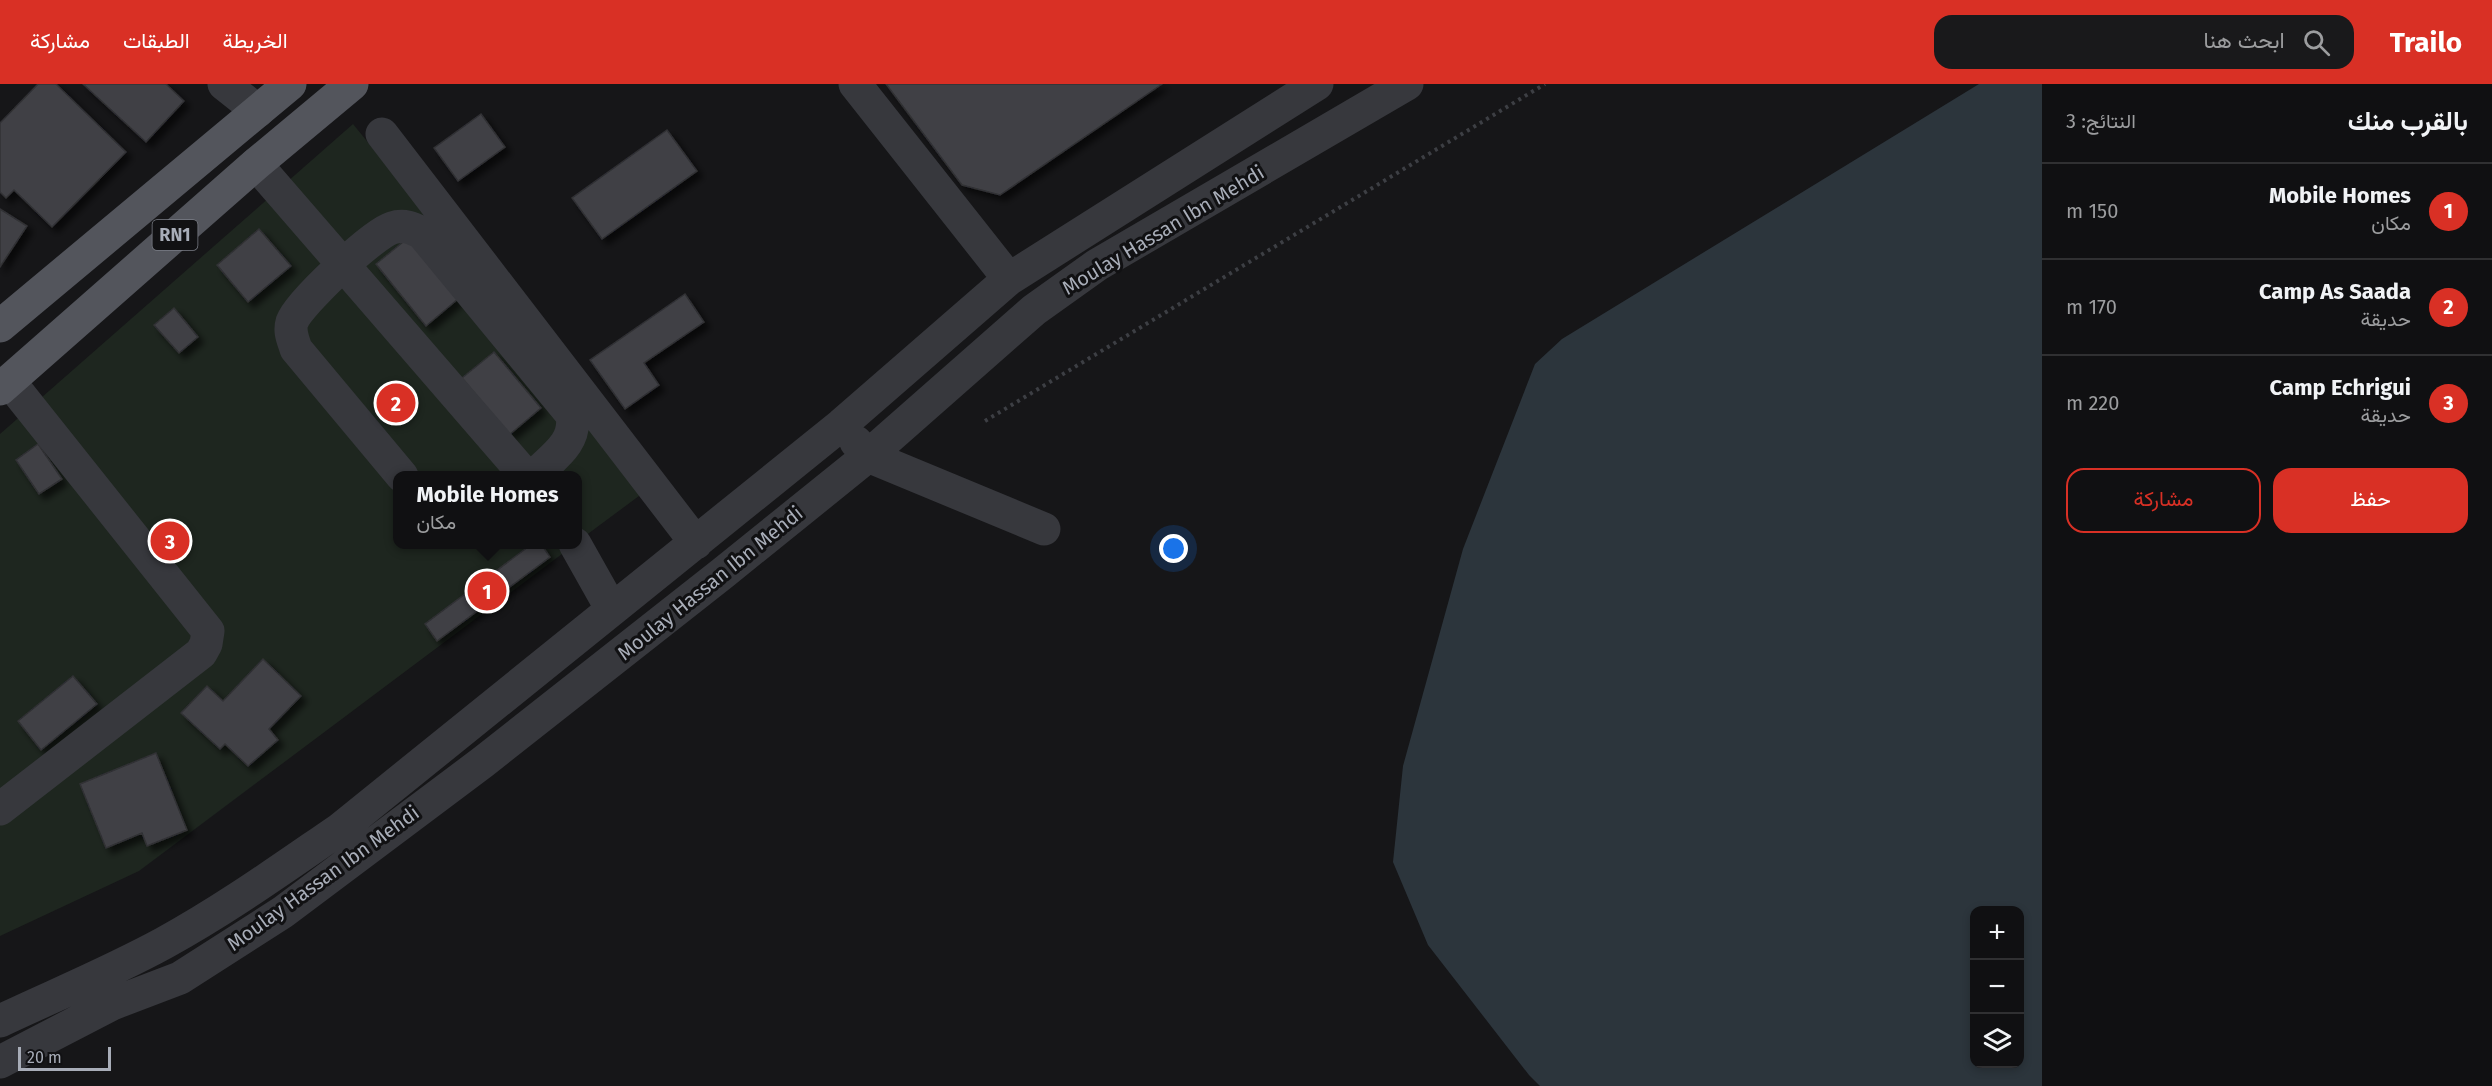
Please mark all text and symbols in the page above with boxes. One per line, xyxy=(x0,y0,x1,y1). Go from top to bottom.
search box xyxy=(1934,15,2354,69)
icon: search xyxy=(2300,26,2333,59)
text: Trailo xyxy=(2390,26,2462,59)
text: ابحث هنا xyxy=(2203,27,2285,54)
text: مشاركة xyxy=(30,28,90,54)
text: الطبقات xyxy=(123,28,190,54)
text: الخريطة xyxy=(223,28,288,54)
text: بالقرب منك xyxy=(2348,106,2468,137)
text: النتائج: 3 xyxy=(2066,109,2136,133)
street label: Moulay Hassan Ibn Mehdi xyxy=(1058,160,1268,300)
text: Mobile Homes xyxy=(2269,182,2411,209)
text: 150 m xyxy=(2066,199,2118,223)
text: 1 xyxy=(2444,199,2453,223)
text: مكان xyxy=(2371,211,2411,235)
road number: RN1 xyxy=(152,220,198,250)
text: Camp As Saada xyxy=(2259,278,2411,305)
text: 170 m xyxy=(2066,295,2117,319)
text: 2 xyxy=(2443,295,2454,319)
text: حديقة xyxy=(2360,307,2411,331)
text: Camp Echrigui xyxy=(2269,374,2411,401)
pin: 2 xyxy=(376,380,416,426)
text: 220 m xyxy=(2066,391,2119,415)
text: 3 xyxy=(2443,391,2454,415)
text: حديقة xyxy=(2360,403,2411,427)
button: مشاركة xyxy=(2066,468,2261,533)
button: حفظ xyxy=(2273,468,2468,533)
popup xyxy=(393,471,582,549)
text: Mobile Homes xyxy=(416,481,559,508)
street label: Moulay Hassan Ibn Mehdi xyxy=(613,501,807,665)
text: مكان xyxy=(416,510,456,534)
pin: 3 xyxy=(150,518,190,564)
your location xyxy=(1159,534,1188,563)
pin: 1 xyxy=(468,568,506,614)
street label: Moulay Hassan Ibn Mehdi xyxy=(222,800,424,956)
map controls xyxy=(1970,906,2024,1068)
button: + xyxy=(1970,906,2024,960)
button: − xyxy=(1970,960,2024,1014)
button: layers xyxy=(1970,1014,2024,1068)
scale bar xyxy=(18,1044,111,1072)
text: 20 m xyxy=(27,1048,62,1067)

